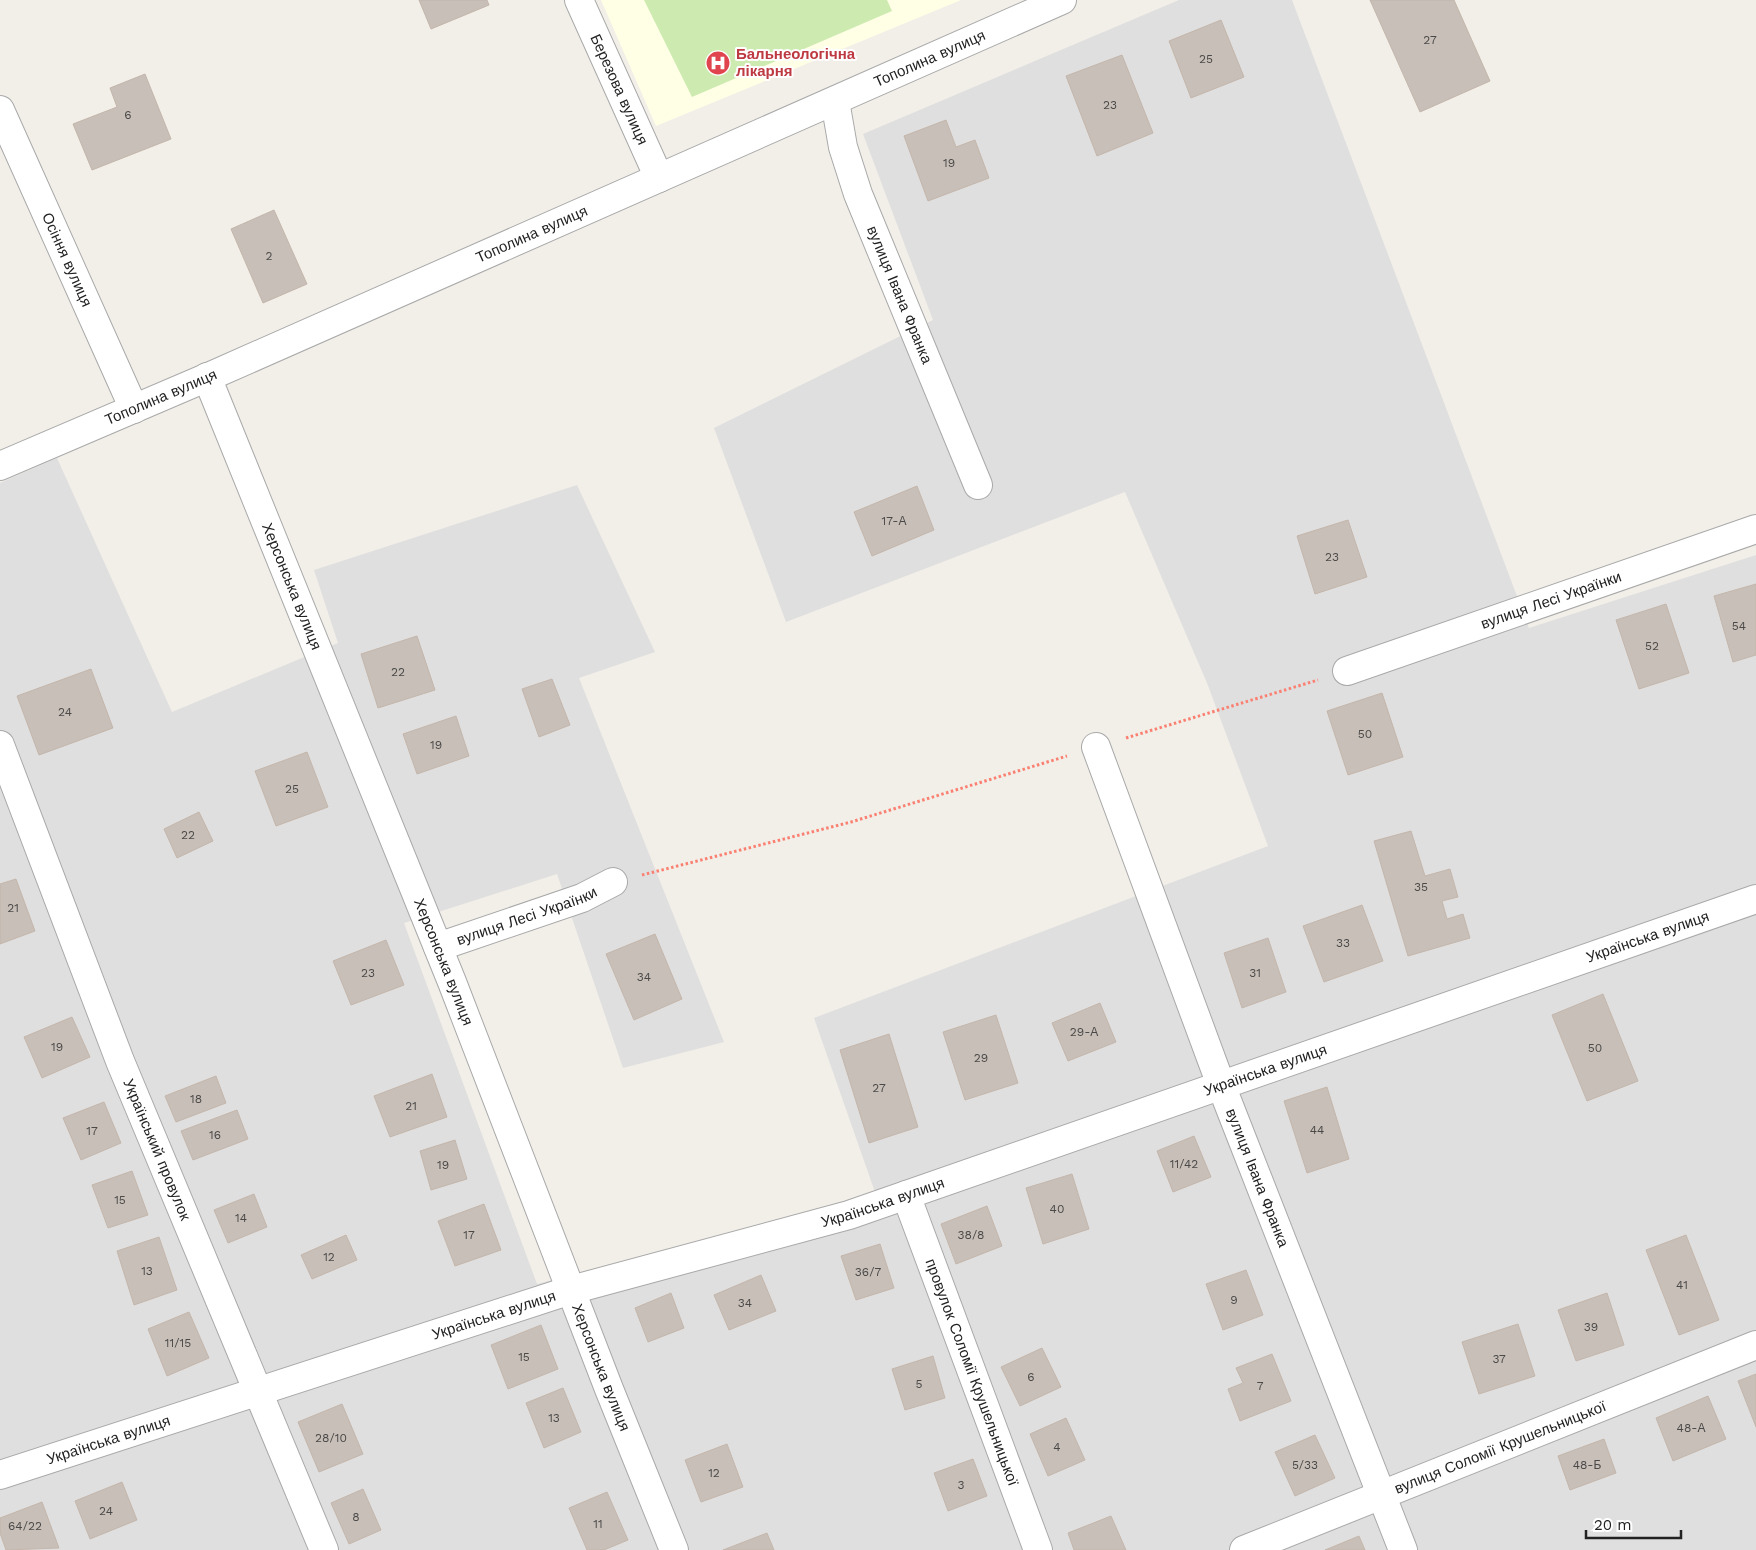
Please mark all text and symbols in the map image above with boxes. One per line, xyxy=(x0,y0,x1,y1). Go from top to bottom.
street label: Тополина вулиця xyxy=(871,26,988,91)
street label: Березова вулиця xyxy=(586,31,652,148)
house number: 27 xyxy=(1423,33,1437,47)
place label: Бальнеологічна лікарня xyxy=(736,45,856,80)
hospital icon: Бальнеологічна лікарня xyxy=(705,50,731,76)
house number: 25 xyxy=(1199,52,1213,66)
house number: 23 xyxy=(1103,98,1117,112)
house number: 6 xyxy=(124,108,132,122)
house number: 19 xyxy=(943,156,955,170)
street label: Тополина вулиця xyxy=(473,202,590,267)
street label: Осіння вулиця xyxy=(38,210,96,309)
street label: вулиця Івана Франка xyxy=(863,223,936,367)
house number: 2 xyxy=(266,249,273,263)
street label: Тополина вулиця xyxy=(102,365,220,429)
house number: 17-А xyxy=(882,514,906,528)
street label: Херсонська вулиця xyxy=(258,520,326,653)
house number: 23 xyxy=(1325,550,1339,564)
street label: вулиця Лесі Українки xyxy=(1478,567,1624,633)
house number: 54 xyxy=(1732,619,1746,633)
house number: 52 xyxy=(1645,639,1659,653)
house number: 22 xyxy=(391,665,405,679)
house number: 24 xyxy=(58,705,72,719)
house number: 50 xyxy=(1358,727,1372,741)
house number: 19 xyxy=(430,738,442,752)
house number: 25 xyxy=(285,782,299,796)
house number: 22 xyxy=(181,828,195,842)
house number: 35 xyxy=(1414,880,1428,894)
street label: вулиця Лесі Українки xyxy=(454,883,600,949)
street label: Херсонська вулиця xyxy=(410,896,477,1028)
house number: 21 xyxy=(7,901,19,915)
street label: Українська вулиця xyxy=(1584,907,1712,966)
house number: 33 xyxy=(1336,936,1350,950)
house number: 23 xyxy=(361,966,375,980)
house number: 31 xyxy=(1249,966,1261,980)
house number: 34 xyxy=(637,970,651,984)
house number: 29-А xyxy=(1070,1025,1098,1039)
house number: 19 xyxy=(51,1040,63,1054)
street label: Українська вулиця xyxy=(1201,1040,1329,1100)
house number: 50 xyxy=(1588,1041,1602,1055)
house number: 29 xyxy=(974,1051,988,1065)
street label: Український провулок xyxy=(119,1076,195,1224)
house number: 27 xyxy=(872,1081,886,1095)
house number: 18 xyxy=(190,1092,202,1106)
house number: 21 xyxy=(405,1099,417,1113)
street label: вулиця Івана Франка xyxy=(1222,1106,1293,1250)
house number: 44 xyxy=(1310,1123,1324,1137)
house number: 17 xyxy=(86,1124,98,1138)
house number: 16 xyxy=(209,1128,221,1142)
house number: 11/42 xyxy=(1170,1157,1198,1171)
house number: 19 xyxy=(437,1158,449,1172)
street label: Українська вулиця xyxy=(819,1173,947,1231)
house number: 15 xyxy=(114,1193,126,1207)
house number: 40 xyxy=(1050,1202,1064,1216)
house number: 14 xyxy=(235,1211,247,1225)
house number: 17 xyxy=(463,1228,475,1242)
house number: 38/8 xyxy=(958,1228,984,1242)
house number: 12 xyxy=(323,1250,335,1264)
street label: провулок Соломії Крушельницької xyxy=(921,1256,1023,1489)
house number: 13 xyxy=(141,1264,153,1278)
house number: 36/7 xyxy=(855,1265,881,1279)
house number: 41 xyxy=(1676,1278,1688,1292)
street label: Українська вулиця xyxy=(430,1287,558,1343)
house number: 9 xyxy=(1230,1293,1238,1307)
house number: 34 xyxy=(738,1296,752,1310)
street label: Херсонська вулиця xyxy=(568,1301,634,1434)
house number: 39 xyxy=(1584,1320,1598,1334)
house number: 11/15 xyxy=(165,1336,191,1350)
house number: 15 xyxy=(518,1350,530,1364)
house number: 37 xyxy=(1492,1352,1506,1366)
house number: 6 xyxy=(1027,1370,1035,1384)
house number: 5 xyxy=(916,1377,923,1391)
house number: 7 xyxy=(1257,1379,1264,1393)
street label: вулиця Соломії Крушельницької xyxy=(1392,1397,1609,1498)
street label: Українська вулиця xyxy=(44,1411,173,1468)
house number: 13 xyxy=(548,1411,560,1425)
house number: 48-А xyxy=(1677,1421,1705,1435)
house number: 28/10 xyxy=(315,1431,347,1445)
house number: 4 xyxy=(1053,1440,1061,1454)
house number: 5/33 xyxy=(1292,1458,1318,1472)
house number: 48-Б xyxy=(1573,1458,1601,1472)
house number: 12 xyxy=(708,1466,720,1480)
house number: 3 xyxy=(958,1478,965,1492)
house number: 24 xyxy=(99,1504,113,1518)
scale bar xyxy=(1586,1508,1681,1540)
house number: 8 xyxy=(352,1510,360,1524)
text: 20 m xyxy=(1594,1516,1632,1534)
house number: 11 xyxy=(593,1517,603,1531)
house number: 64/22 xyxy=(8,1519,42,1533)

